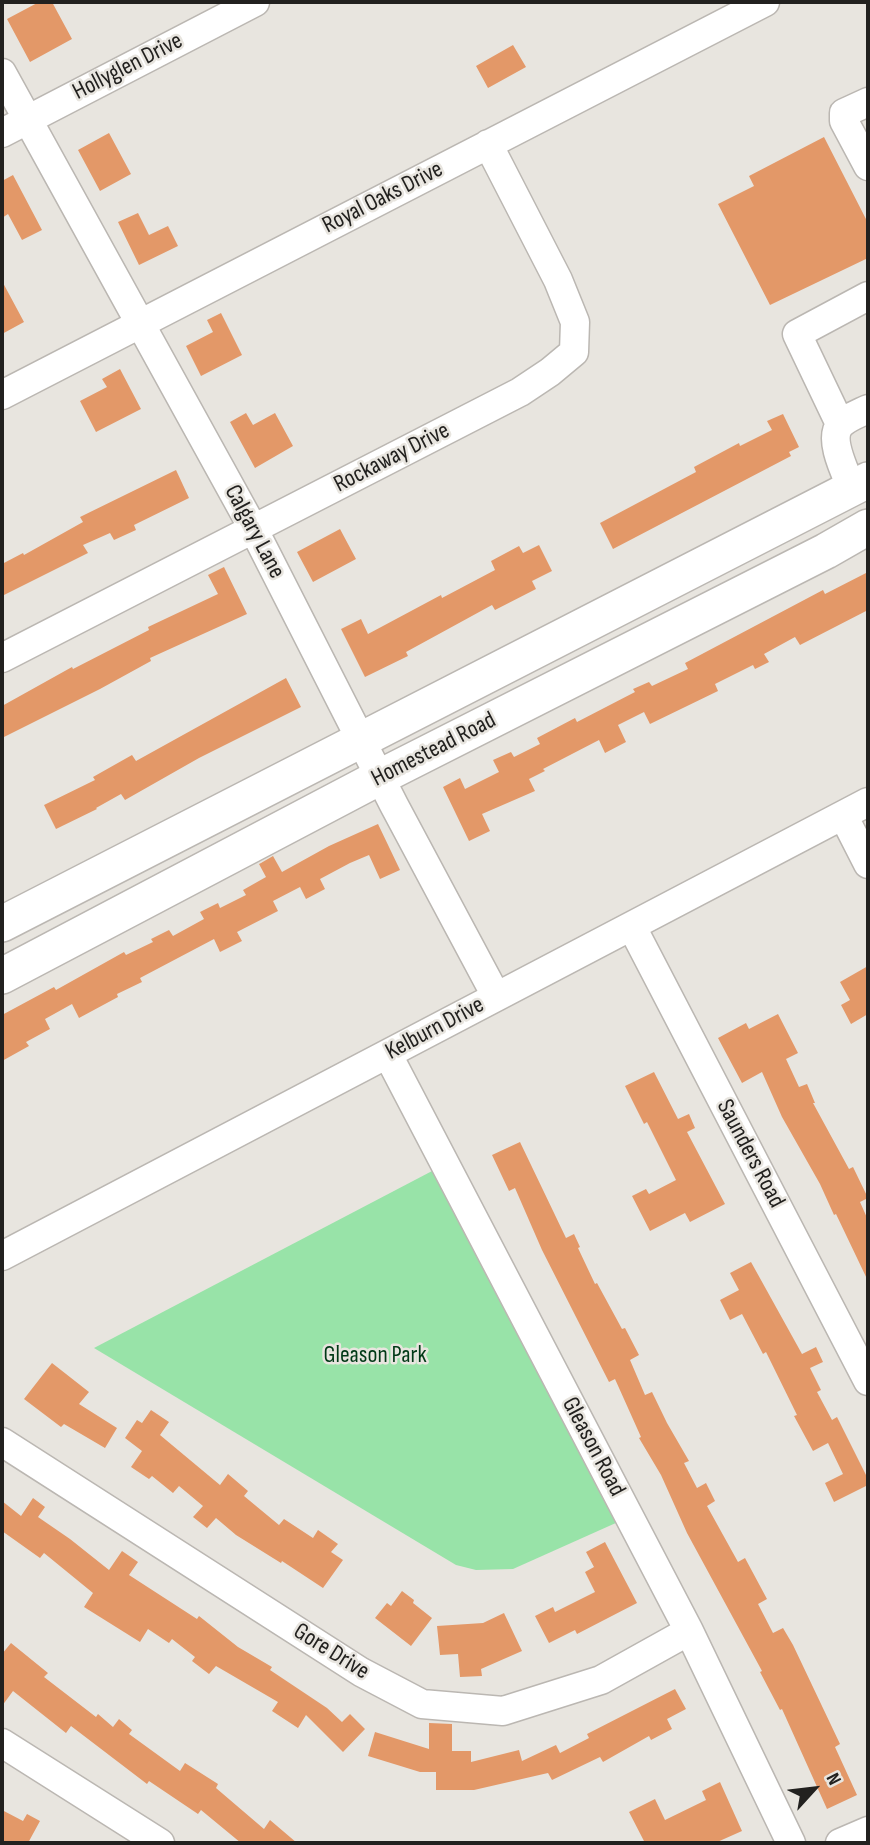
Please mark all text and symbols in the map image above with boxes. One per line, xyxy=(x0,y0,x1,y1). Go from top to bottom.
street label: Hollyglen Drive xyxy=(68,27,188,107)
street label: Royal Oaks Drive xyxy=(318,155,448,241)
street label: Rockaway Drive xyxy=(329,417,455,499)
street label: Calgary Lane xyxy=(217,480,291,584)
street label: Homestead Road xyxy=(367,706,501,794)
street label: Kelburn Drive xyxy=(381,991,489,1067)
street label: Saunders Road xyxy=(709,1095,791,1213)
park label: Gleason Park xyxy=(323,1342,427,1370)
street label: Gleason Road xyxy=(555,1393,631,1501)
street label: Gore Drive xyxy=(288,1618,374,1686)
north arrow xyxy=(779,1754,849,1824)
text: N xyxy=(821,1769,846,1789)

